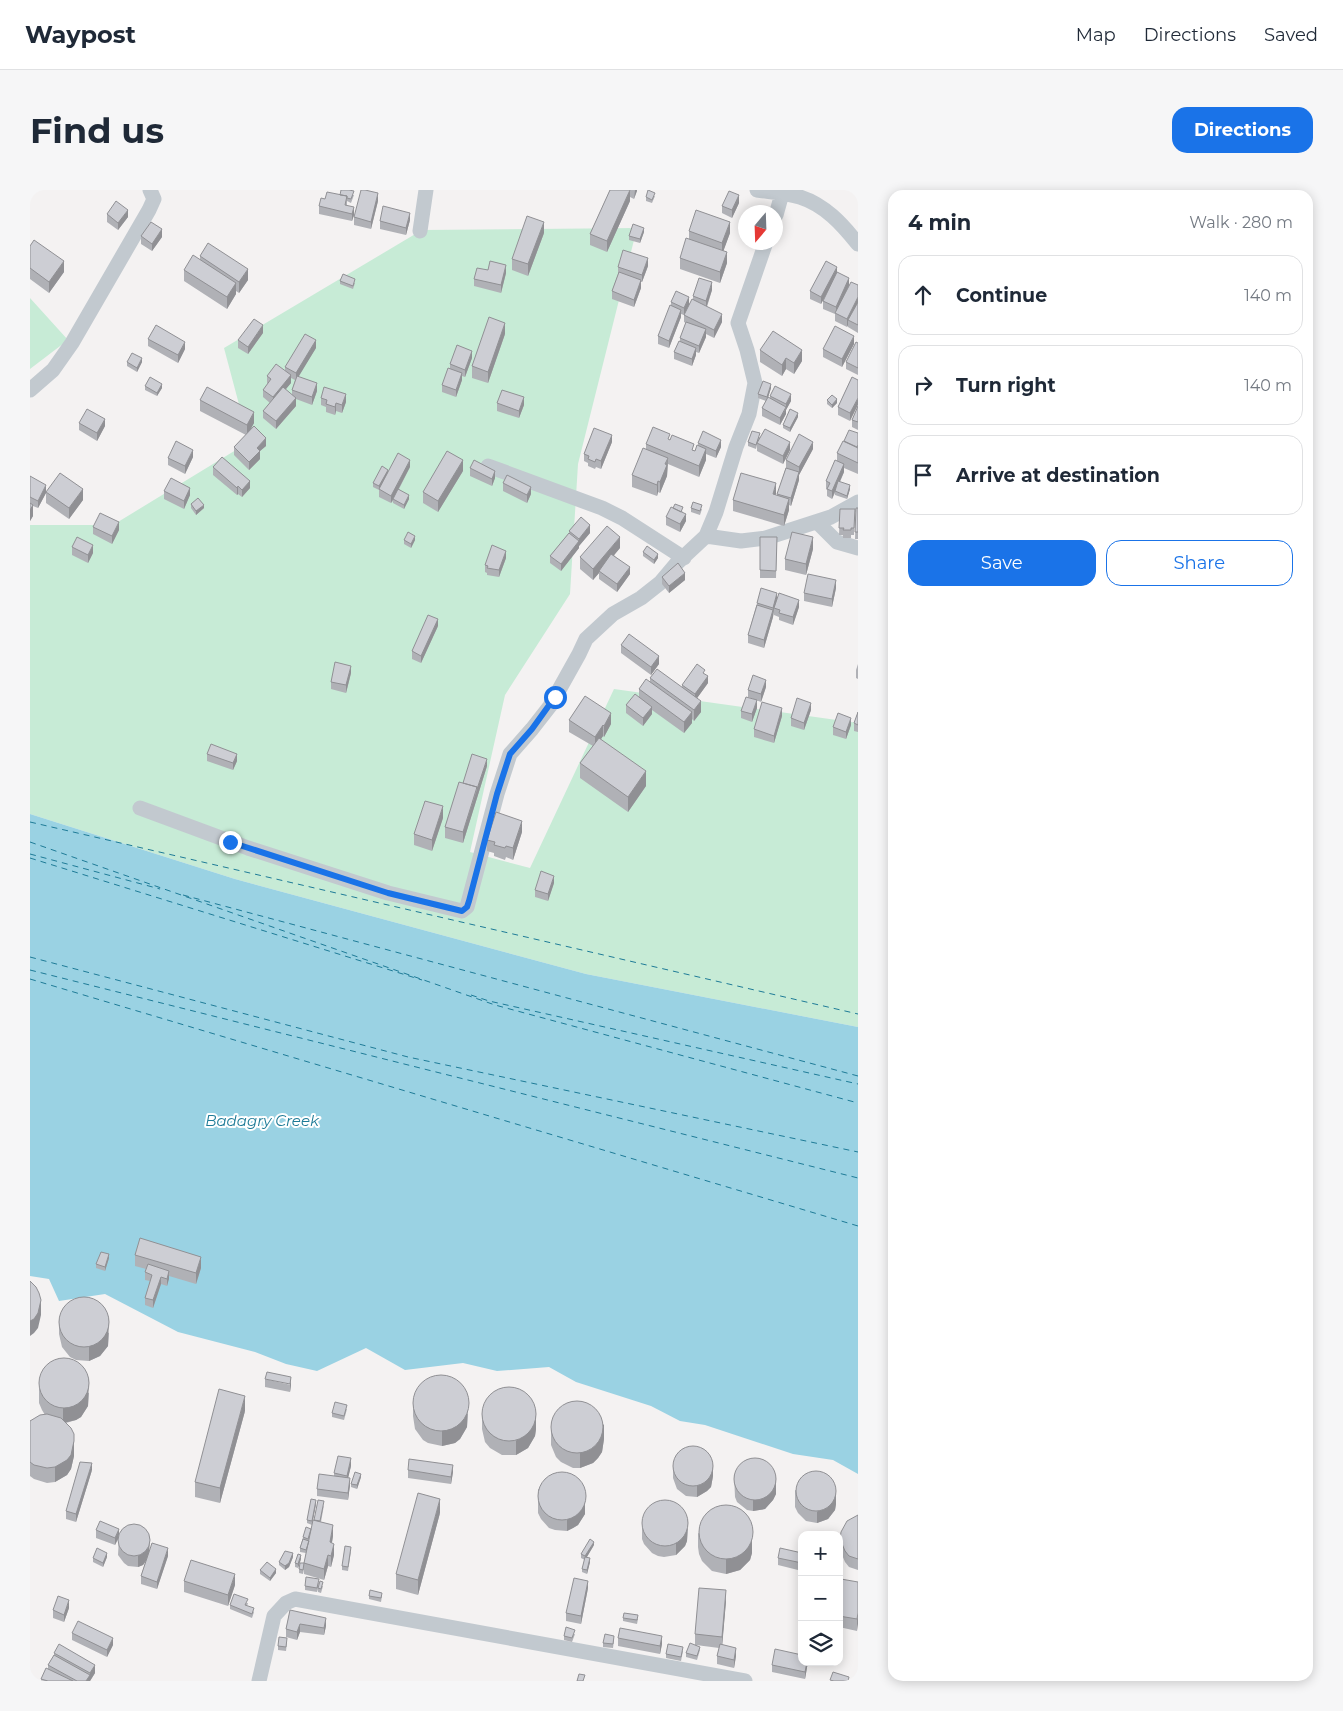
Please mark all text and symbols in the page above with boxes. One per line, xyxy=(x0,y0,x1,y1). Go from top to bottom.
text: Waypost xyxy=(25,20,136,49)
text: Map xyxy=(1076,24,1116,46)
text: Directions xyxy=(1144,24,1236,46)
text: Saved xyxy=(1264,24,1318,46)
button: Directions xyxy=(1172,107,1313,153)
text: Find us xyxy=(30,109,164,152)
north arrow xyxy=(738,205,783,250)
text: 4 min xyxy=(908,210,971,235)
text: Walk · 280 m xyxy=(1189,213,1293,232)
icon: ahead xyxy=(909,281,937,309)
text: Continue xyxy=(956,284,1047,307)
text: 140 m xyxy=(1244,286,1292,305)
icon: right xyxy=(909,371,937,399)
text: Turn right xyxy=(956,374,1056,397)
text: 140 m xyxy=(1244,376,1292,395)
icon: arrive xyxy=(909,461,937,489)
text: Arrive at destination xyxy=(956,464,1160,487)
button: Save xyxy=(908,540,1096,586)
button: Share xyxy=(1106,540,1293,586)
route start xyxy=(544,686,567,709)
route end xyxy=(219,831,242,854)
water label: Badagry Creek xyxy=(205,1111,320,1130)
map controls xyxy=(798,1531,843,1666)
button: + xyxy=(798,1531,843,1576)
button: − xyxy=(798,1576,843,1621)
button: layers xyxy=(798,1621,843,1666)

